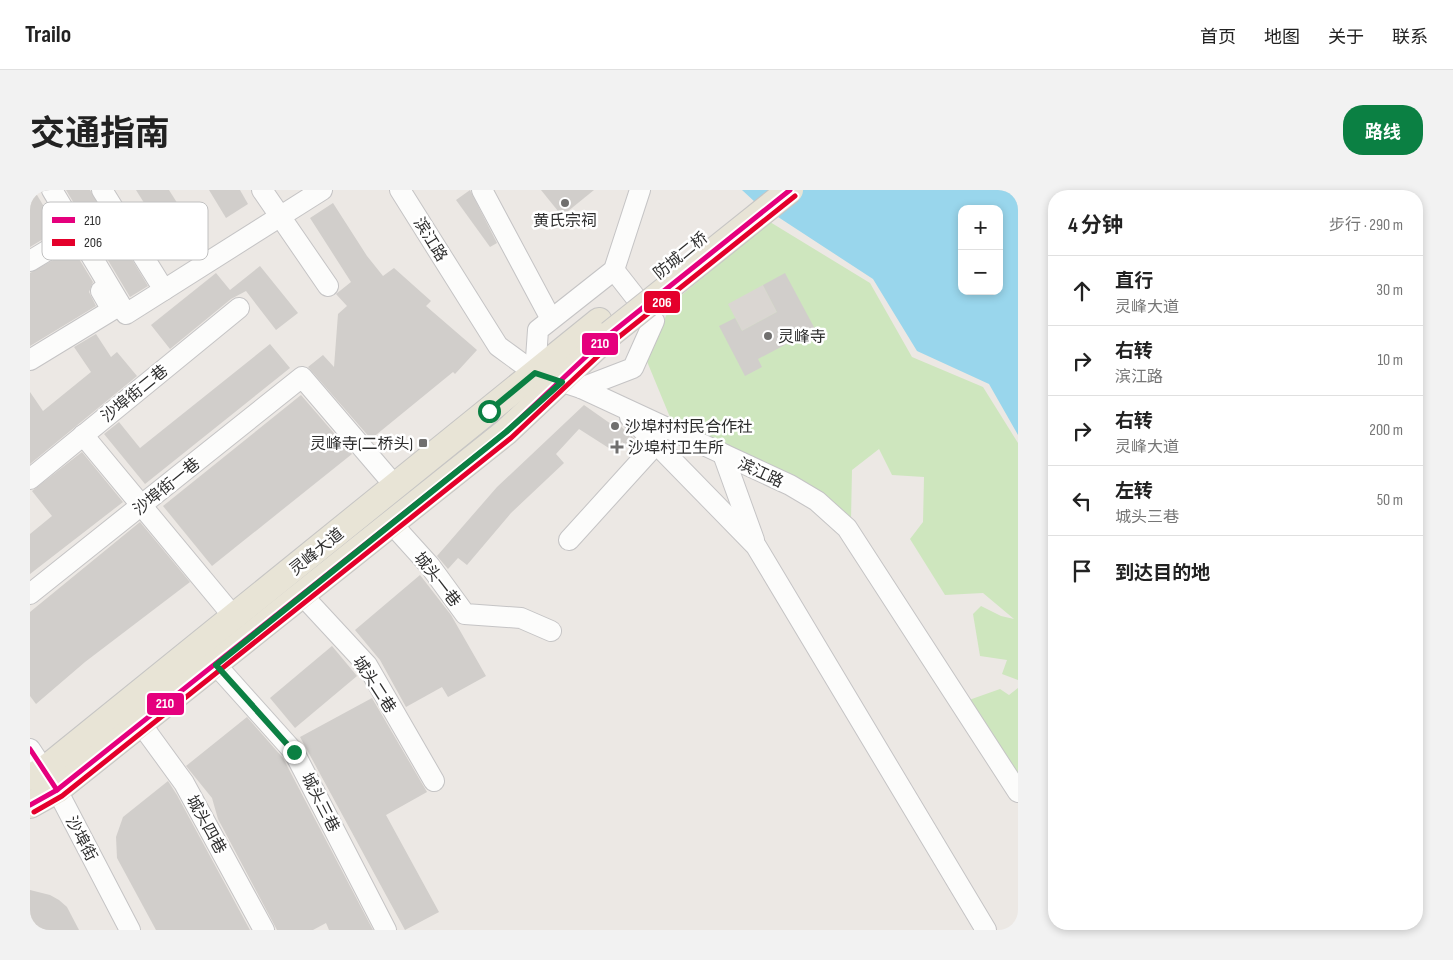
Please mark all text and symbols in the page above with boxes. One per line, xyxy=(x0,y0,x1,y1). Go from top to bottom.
text: Trailo xyxy=(25,20,71,49)
text: 首页 xyxy=(1200,27,1236,48)
text: 地图 xyxy=(1264,27,1300,48)
text: 关于 xyxy=(1328,27,1364,48)
text: 联系 xyxy=(1392,27,1428,48)
button: 路线 xyxy=(1343,105,1423,155)
text: 交通指南 xyxy=(30,113,170,156)
marker: 黄氏宗祠 xyxy=(559,197,571,209)
legend xyxy=(42,202,208,260)
map controls xyxy=(958,205,1003,295)
button: + xyxy=(958,205,1003,250)
text: 210 xyxy=(84,212,101,229)
place label: 黄氏宗祠 xyxy=(533,212,597,231)
text: 4 分钟 xyxy=(1068,213,1123,238)
street label: 滨江路 xyxy=(409,214,451,265)
text: 步行 · 290 m xyxy=(1329,216,1403,235)
street label: 防城二桥 xyxy=(650,229,712,284)
text: 206 xyxy=(84,234,102,251)
button: − xyxy=(958,250,1003,295)
text: 直行 xyxy=(1115,270,1153,293)
icon: ahead xyxy=(1068,277,1096,305)
text: 30 m xyxy=(1376,281,1403,300)
line badge: 206 xyxy=(643,290,681,314)
text: 206 xyxy=(652,294,672,311)
text: 灵峰大道 xyxy=(1115,298,1179,317)
place label: 灵峰寺 xyxy=(778,328,826,347)
marker: 灵峰寺 xyxy=(762,330,774,342)
line badge: 210 xyxy=(581,332,619,356)
text: 210 xyxy=(591,335,609,352)
text: 右转 xyxy=(1115,340,1153,363)
icon: right xyxy=(1068,347,1096,375)
text: 10 m xyxy=(1377,351,1403,370)
street label: 沙埠街二巷 xyxy=(98,362,172,427)
text: 滨江路 xyxy=(1115,368,1163,387)
route start xyxy=(478,400,501,423)
text: 右转 xyxy=(1115,410,1153,433)
icon: right xyxy=(1068,417,1096,445)
place label: 沙埠村村民合作社 xyxy=(625,418,753,437)
marker: 沙埠村村民合作社 xyxy=(609,420,621,432)
text: 200 m xyxy=(1369,421,1403,440)
place label: 灵峰寺(二桥头) xyxy=(310,435,413,454)
marker: 灵峰寺(二桥头) xyxy=(417,437,429,449)
text: 灵峰大道 xyxy=(1115,438,1179,457)
place label: 沙埠村卫生所 xyxy=(628,439,724,458)
marker: 沙埠村卫生所 xyxy=(610,440,624,454)
street label: 沙埠街一巷 xyxy=(130,455,204,520)
street label: 滨江路 xyxy=(735,455,786,492)
text: 左转 xyxy=(1115,480,1153,503)
icon: left xyxy=(1068,487,1096,515)
text: 50 m xyxy=(1377,491,1403,510)
text: 城头三巷 xyxy=(1115,508,1179,527)
street label: 灵峰大道 xyxy=(286,525,348,580)
street label: 城头一巷 xyxy=(410,549,464,611)
icon: arrive xyxy=(1068,557,1096,585)
text: 到达目的地 xyxy=(1115,562,1210,585)
street label: 城头二巷 xyxy=(348,653,399,717)
line badge: 210 xyxy=(146,692,185,716)
text: 210 xyxy=(156,695,174,712)
route end xyxy=(283,741,306,764)
street label: 城头三巷 xyxy=(297,770,343,836)
street label: 城头四巷 xyxy=(182,792,230,857)
street label: 沙埠街 xyxy=(61,813,100,864)

